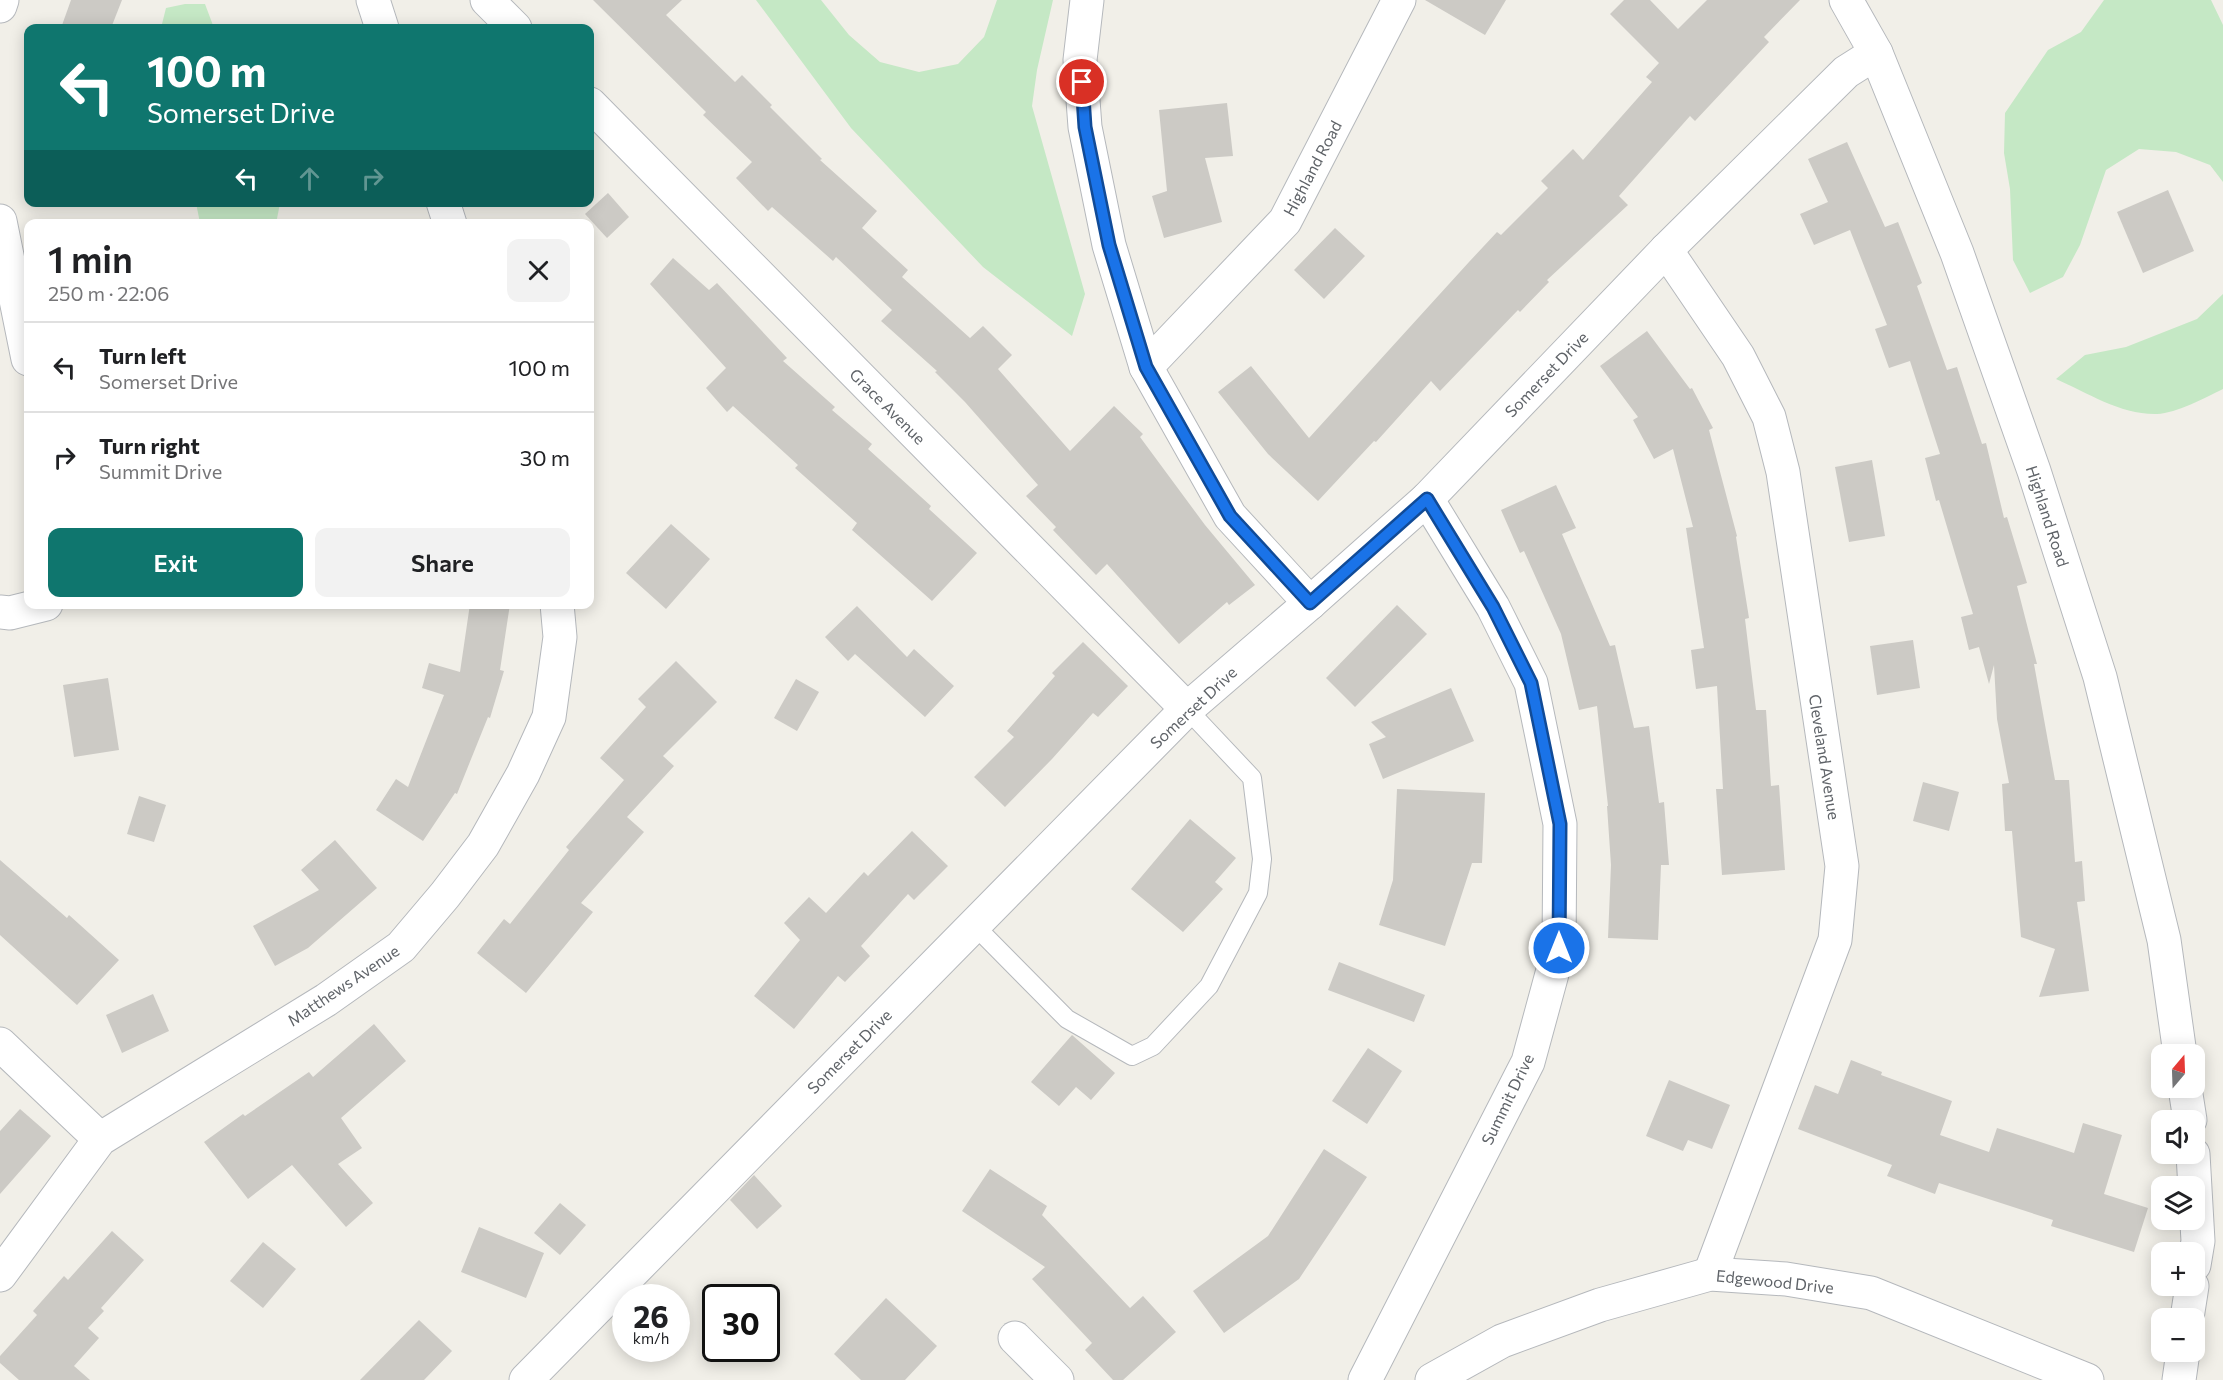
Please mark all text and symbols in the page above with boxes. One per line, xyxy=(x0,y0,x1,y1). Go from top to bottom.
text: 100 m xyxy=(147,44,267,96)
icon: left xyxy=(48,48,126,126)
pin xyxy=(1056,56,1107,107)
icon: arrive xyxy=(1065,65,1098,98)
text: Somerset Drive xyxy=(147,96,335,129)
street label: Highland Road xyxy=(1279,117,1345,219)
icon: left xyxy=(230,162,263,195)
icon: ahead xyxy=(293,162,326,195)
icon: right xyxy=(356,162,389,195)
text: 1 min xyxy=(48,236,133,280)
button: close xyxy=(507,239,570,302)
text: 250 m · 22:06 xyxy=(48,281,169,305)
street label: Somerset Drive xyxy=(1500,327,1592,421)
text: Turn left xyxy=(99,342,186,369)
icon: left xyxy=(48,351,81,384)
text: 100 m xyxy=(508,354,570,381)
street label: Grace Avenue xyxy=(846,364,930,448)
text: Somerset Drive xyxy=(99,369,238,393)
text: Turn right xyxy=(99,432,200,459)
icon: right xyxy=(48,441,81,474)
text: 30 m xyxy=(520,444,570,471)
text: Summit Drive xyxy=(99,459,222,483)
street label: Highland Road xyxy=(2023,463,2073,569)
button: Exit xyxy=(48,528,303,597)
button: Share xyxy=(315,528,570,597)
street label: Somerset Drive xyxy=(1146,662,1240,752)
street label: Cleveland Avenue xyxy=(1806,693,1844,821)
position arrow xyxy=(1527,916,1591,980)
street label: Matthews Avenue xyxy=(284,941,402,1029)
street label: Somerset Drive xyxy=(803,1005,895,1097)
north arrow xyxy=(2151,1044,2205,1098)
map controls xyxy=(2151,1044,2205,1362)
street label: Summit Drive xyxy=(1477,1051,1537,1147)
button: sound xyxy=(2151,1110,2205,1164)
button: layers xyxy=(2151,1176,2205,1230)
button: + xyxy=(2151,1242,2205,1296)
street label: Edgewood Drive xyxy=(1715,1265,1835,1297)
speed limit sign: 30 xyxy=(702,1284,780,1362)
text: 26 xyxy=(633,1297,669,1334)
button: − xyxy=(2151,1308,2205,1362)
text: km/h xyxy=(633,1329,669,1347)

